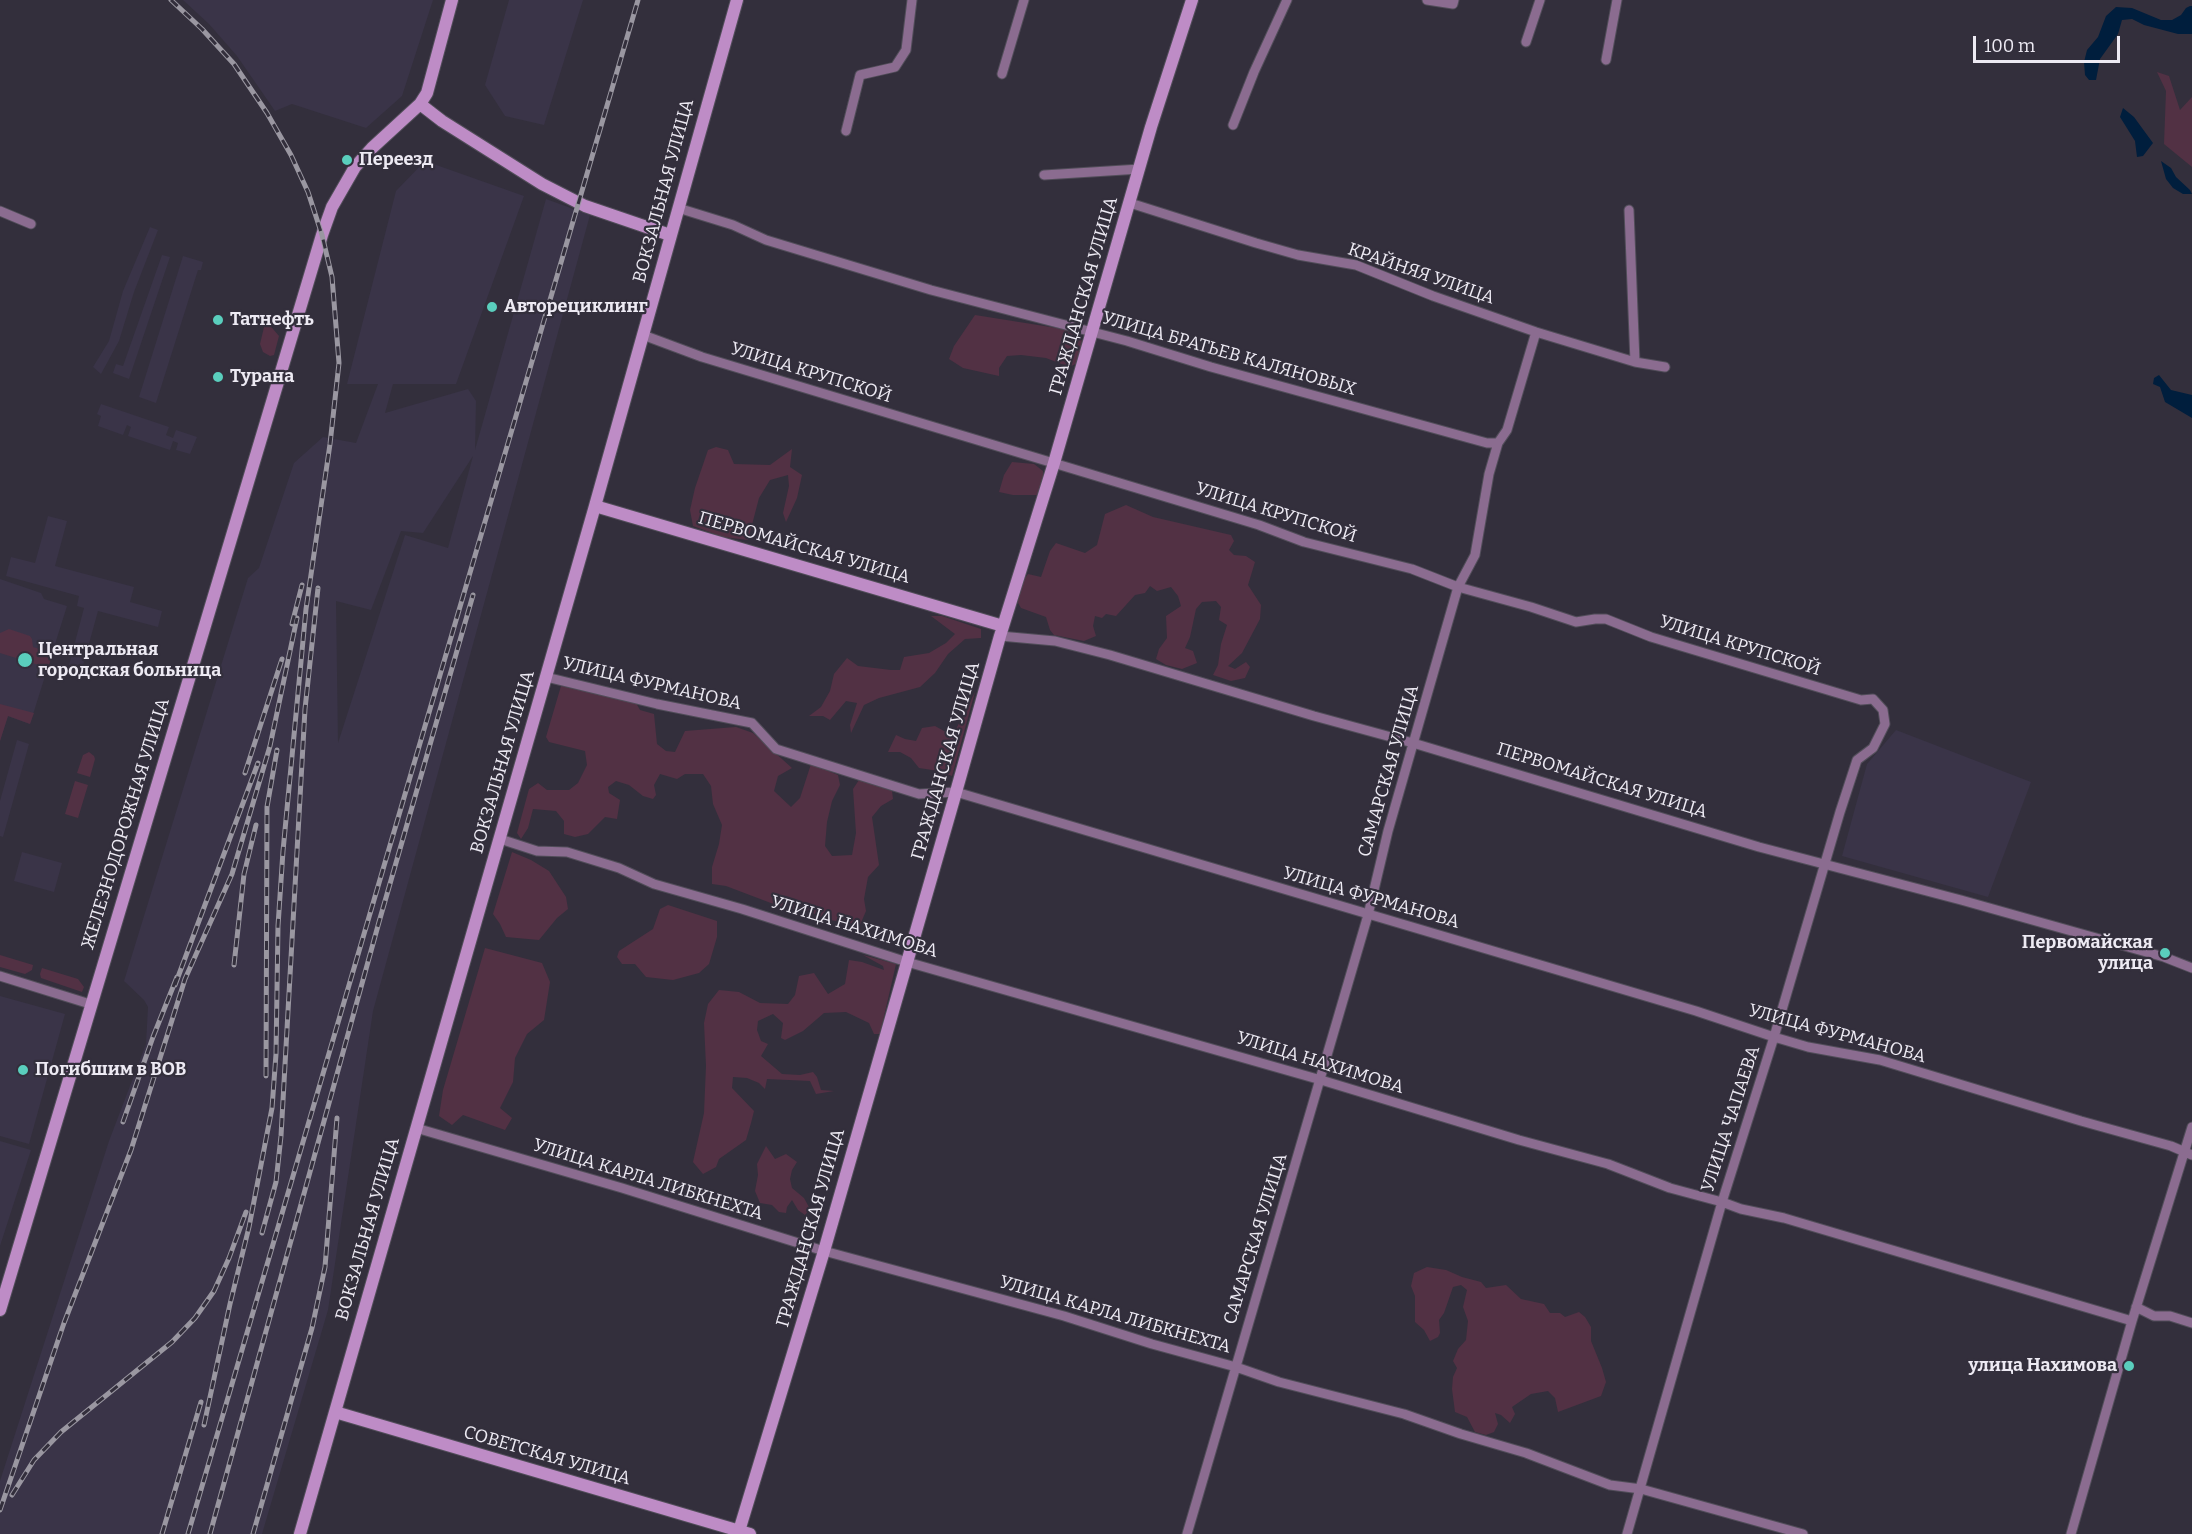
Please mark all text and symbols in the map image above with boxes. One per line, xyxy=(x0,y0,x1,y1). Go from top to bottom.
scale bar xyxy=(1976,24,2123,62)
text: 100 m xyxy=(1984,35,2035,57)
street label: ВОКЗАЛЬНАЯ УЛИЦА xyxy=(629,97,699,285)
place label: Переезд xyxy=(359,149,433,171)
marker: Переезд xyxy=(340,153,354,167)
street label: ГРАЖДАНСКАЯ УЛИЦА xyxy=(1045,194,1123,398)
street label: КРАЙНЯЯ УЛИЦА xyxy=(1345,239,1497,309)
place label: Авторециклинг xyxy=(504,296,648,318)
marker: Авторециклинг xyxy=(485,300,499,314)
street label: УЛИЦА БРАТЬЕВ КАЛЯНОВЫХ xyxy=(1100,307,1358,401)
place label: Татнефть xyxy=(230,309,314,331)
marker: Татнефть xyxy=(211,313,225,327)
street label: УЛИЦА КРУПСКОЙ xyxy=(728,338,894,408)
place label: Турана xyxy=(230,366,294,388)
marker: Турана xyxy=(211,370,225,384)
street label: УЛИЦА КРУПСКОЙ xyxy=(1193,478,1359,548)
street label: ПЕРВОМАЙСКАЯ УЛИЦА xyxy=(696,507,912,589)
street label: УЛИЦА КРУПСКОЙ xyxy=(1657,611,1823,681)
place label: Центральная городская больница xyxy=(38,639,221,682)
marker: Центральная городская больница xyxy=(16,651,34,669)
street label: УЛИЦА ФУРМАНОВА xyxy=(561,653,743,715)
street label: ГРАЖДАНСКАЯ УЛИЦА xyxy=(907,659,985,863)
street label: ВОКЗАЛЬНАЯ УЛИЦА xyxy=(467,668,539,856)
street label: САМАРСКАЯ УЛИЦА xyxy=(1354,682,1424,860)
street label: ЖЕЛЕЗНОДОРОЖНАЯ УЛИЦА xyxy=(77,696,175,952)
street label: ПЕРВОМАЙСКАЯ УЛИЦА xyxy=(1494,739,1710,823)
street label: УЛИЦА ФУРМАНОВА xyxy=(1280,862,1462,934)
street label: УЛИЦА НАХИМОВА xyxy=(768,891,940,963)
place label: Первомайская улица xyxy=(2022,932,2153,974)
marker: Первомайская улица xyxy=(2158,946,2172,960)
street label: УЛИЦА ФУРМАНОВА xyxy=(1746,1000,1928,1068)
street label: УЛИЦА НАХИМОВА xyxy=(1234,1027,1406,1099)
street label: УЛИЦА ЧАПАЕВА xyxy=(1697,1043,1765,1195)
place label: Погибшим в ВОВ xyxy=(35,1059,186,1081)
marker: Погибшим в ВОВ xyxy=(16,1063,30,1077)
street label: ГРАЖДАНСКАЯ УЛИЦА xyxy=(772,1126,850,1330)
street label: ВОКЗАЛЬНАЯ УЛИЦА xyxy=(332,1135,404,1323)
street label: УЛИЦА КАРЛА ЛИБКНЕХТА xyxy=(530,1135,766,1225)
street label: САМАРСКАЯ УЛИЦА xyxy=(1220,1151,1292,1327)
street label: УЛИЦА КАРЛА ЛИБКНЕХТА xyxy=(997,1272,1233,1358)
place label: улица Нахимова xyxy=(1968,1355,2117,1377)
marker: улица Нахимова xyxy=(2122,1359,2136,1373)
street label: СОВЕТСКАЯ УЛИЦА xyxy=(461,1422,633,1490)

